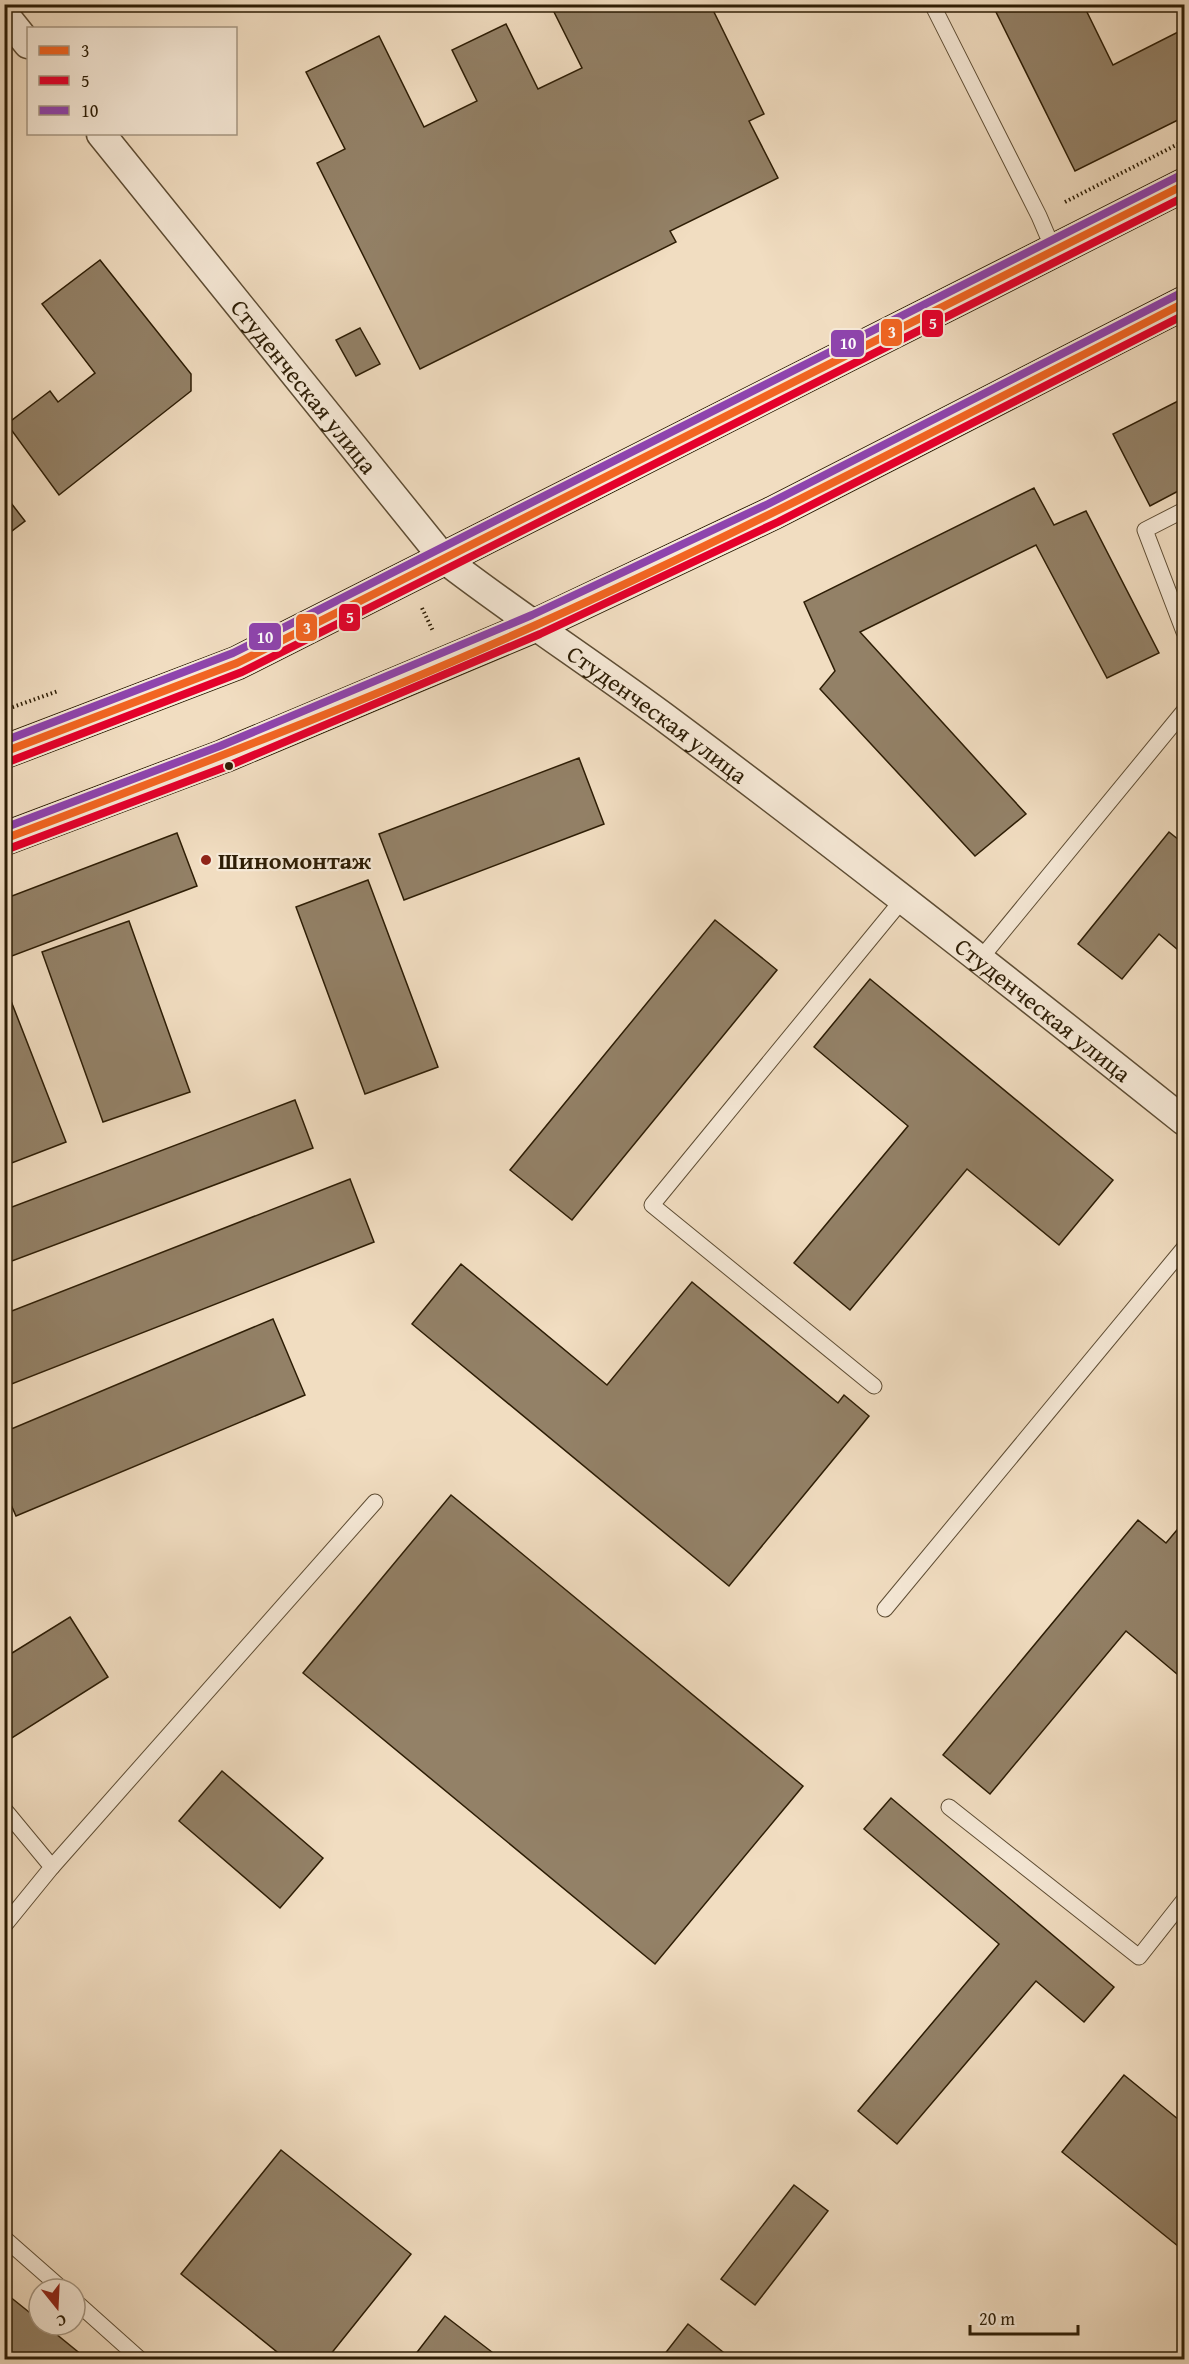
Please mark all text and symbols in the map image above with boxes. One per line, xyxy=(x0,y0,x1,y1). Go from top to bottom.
legend xyxy=(27,27,237,135)
text: 3 xyxy=(81,37,90,64)
text: 5 xyxy=(81,67,90,94)
text: 10 xyxy=(81,97,99,124)
street label: Студенческая улица xyxy=(223,291,386,482)
line badge: 5 xyxy=(921,309,944,338)
text: 5 xyxy=(929,311,937,335)
line badge: 3 xyxy=(880,318,903,347)
text: 3 xyxy=(888,320,896,344)
line badge: 10 xyxy=(830,329,865,358)
text: 10 xyxy=(840,331,856,355)
line badge: 5 xyxy=(338,603,361,632)
text: 5 xyxy=(346,605,354,629)
line badge: 3 xyxy=(295,613,318,642)
text: 3 xyxy=(303,616,311,640)
line badge: 10 xyxy=(248,622,282,651)
text: 10 xyxy=(257,625,273,649)
street label: Студенческая улица xyxy=(560,636,756,792)
unlabelled marker xyxy=(223,760,235,772)
place label: Шиномонтаж xyxy=(218,843,372,878)
marker: Шиномонтаж xyxy=(199,853,213,867)
street label: Студенческая улица xyxy=(948,929,1139,1090)
north arrow xyxy=(27,2277,87,2337)
scale bar xyxy=(970,2298,1078,2336)
text: 20 m xyxy=(979,2305,1015,2332)
text: С xyxy=(54,2308,70,2334)

